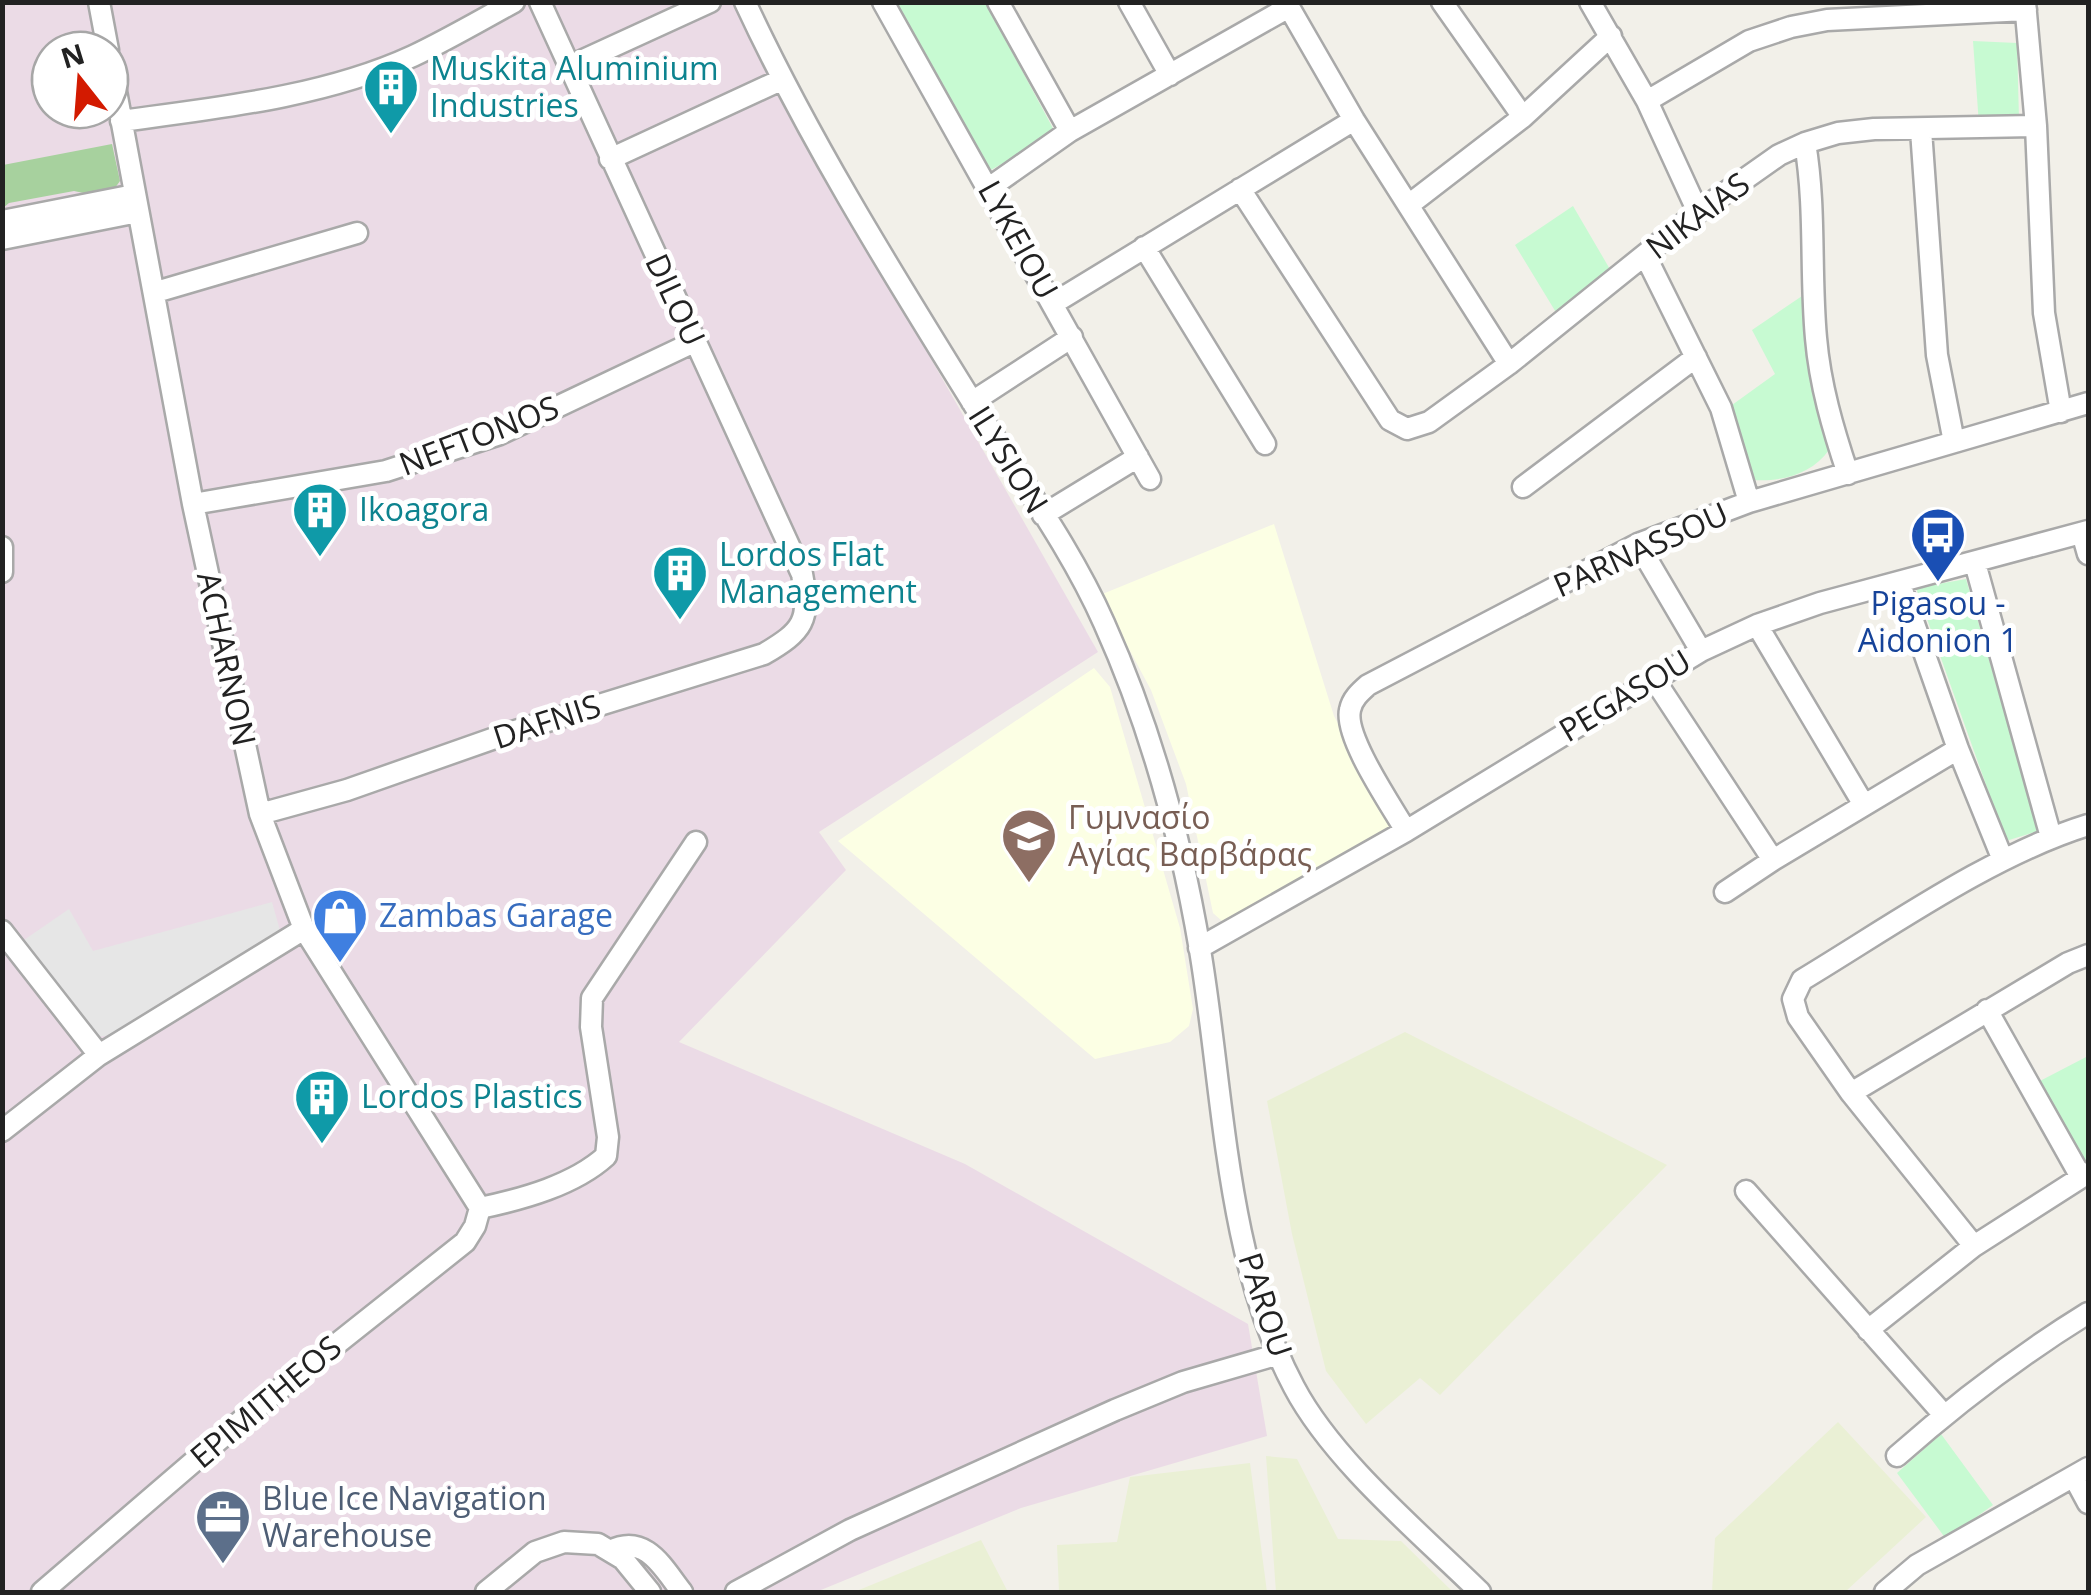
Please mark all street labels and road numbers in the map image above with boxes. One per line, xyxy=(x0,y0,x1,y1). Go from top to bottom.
street label: NIKAIAS xyxy=(1636,162,1758,268)
street label: LYKEIOU xyxy=(969,172,1069,306)
street label: DILOU xyxy=(636,246,716,352)
street label: NEFTONOS xyxy=(393,385,564,485)
street label: ILYSION xyxy=(960,397,1059,521)
street label: PARNASSOU xyxy=(1546,491,1734,606)
street label: ACHARNON xyxy=(188,568,267,750)
street label: PEGASOU xyxy=(1550,639,1698,751)
street label: DAFNIS xyxy=(487,683,606,758)
street label: PAROU xyxy=(1229,1247,1303,1362)
street label: EPIMITHEOS xyxy=(180,1325,350,1477)

